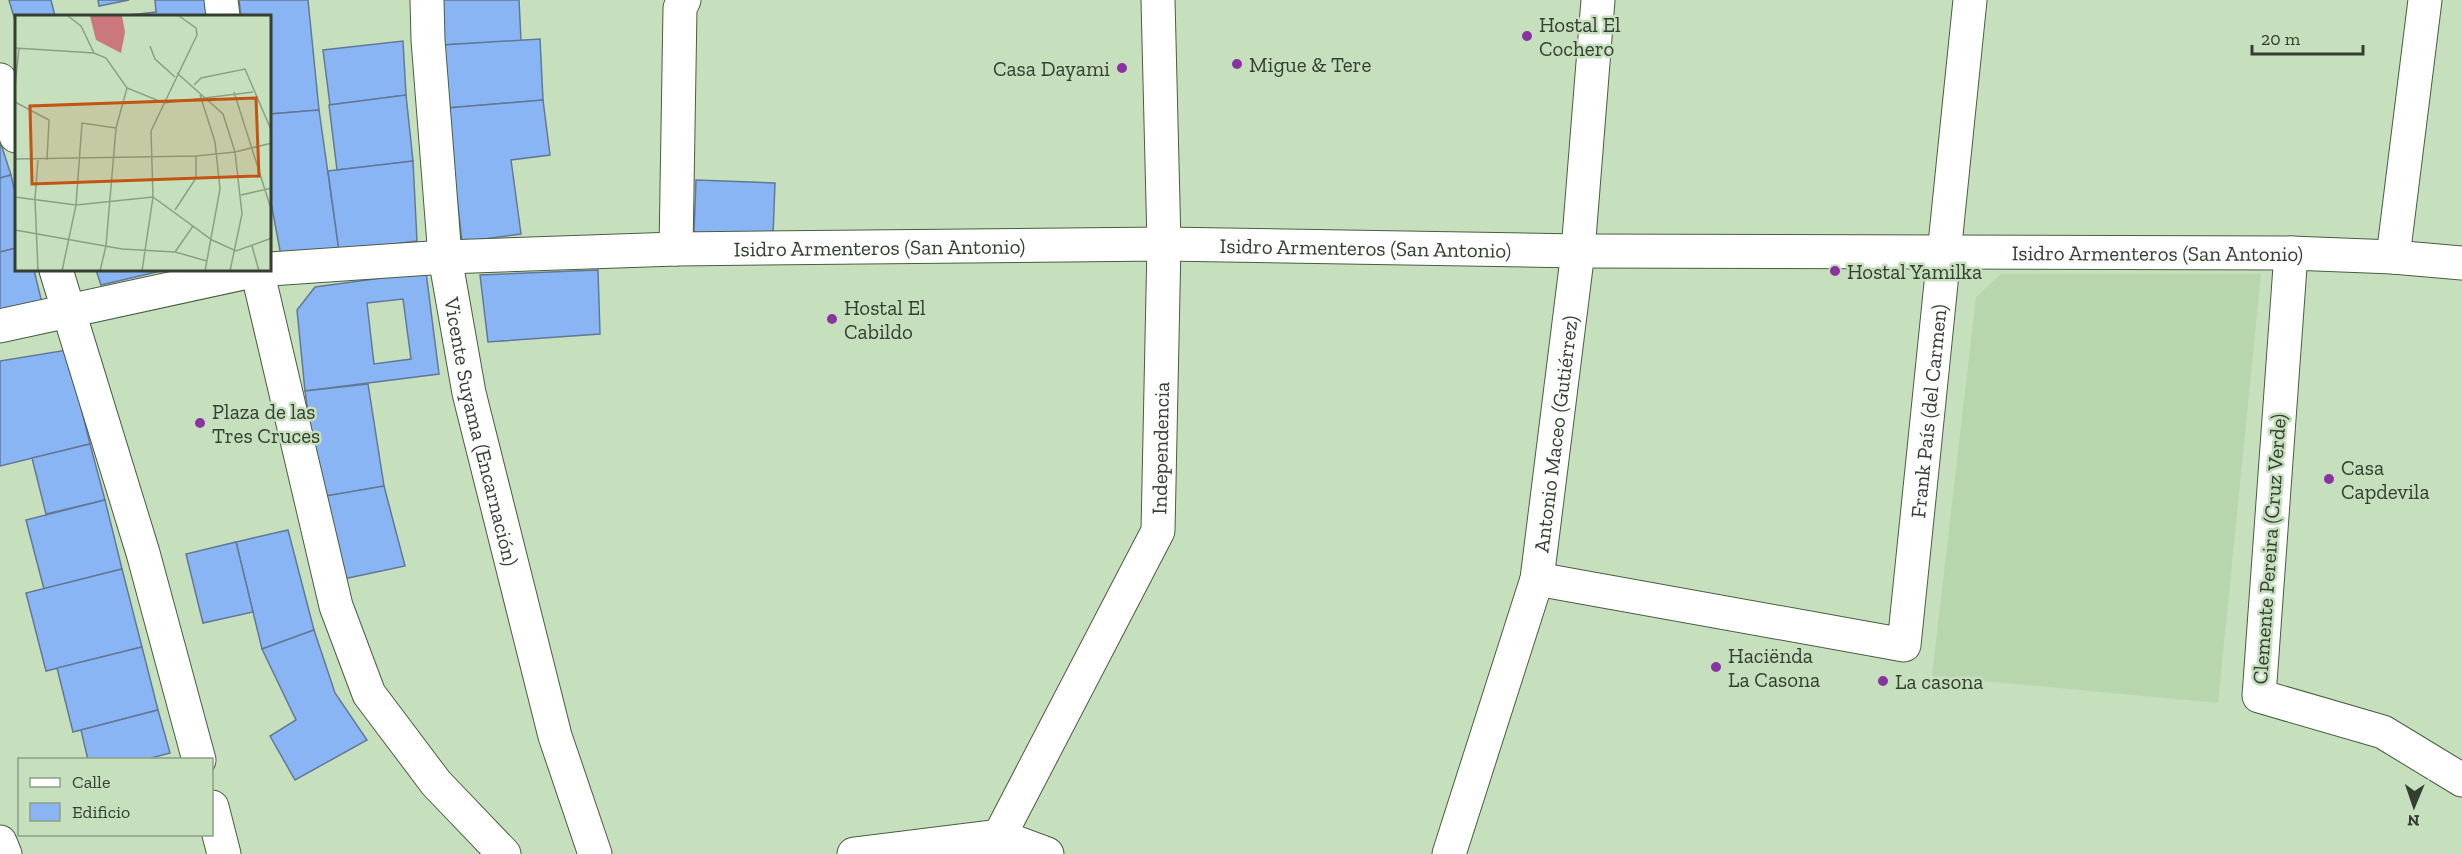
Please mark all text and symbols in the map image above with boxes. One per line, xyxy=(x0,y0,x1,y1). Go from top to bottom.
place label: Hostal El Cochero xyxy=(1539,12,1621,61)
inset map xyxy=(15,15,272,272)
scale bar xyxy=(2252,18,2363,56)
text: 20 m xyxy=(2261,28,2301,50)
marker: Hostal El Cochero xyxy=(1520,29,1534,43)
place label: Migue & Tere xyxy=(1249,52,1371,77)
place label: Casa Dayami xyxy=(993,56,1110,81)
marker: Migue & Tere xyxy=(1230,57,1244,71)
marker: Casa Dayami xyxy=(1115,61,1129,75)
street label: Isidro Armenteros (San Antonio) xyxy=(1220,232,1511,262)
street label: Isidro Armenteros (San Antonio) xyxy=(734,233,1025,261)
street label: Isidro Armenteros (San Antonio) xyxy=(2012,240,2304,266)
place label: Hostal Yamilka xyxy=(1847,259,1982,284)
marker: Hostal Yamilka xyxy=(1828,264,1842,278)
street label: Vicente Suyama (Encarnación) xyxy=(440,294,524,568)
place label: Hostal El Cabildo xyxy=(844,295,926,344)
street label: Frank País (del Carmen) xyxy=(1905,303,1951,519)
marker: Hostal El Cabildo xyxy=(825,312,839,326)
street label: Antonio Maceo (Gutiérrez) xyxy=(1528,314,1582,554)
street label: Independencia xyxy=(1146,381,1174,515)
place label: Plaza de las Tres Cruces xyxy=(212,399,320,448)
street label: Clemente Pereira (Cruz Verde) xyxy=(2247,413,2291,685)
marker: Plaza de las Tres Cruces xyxy=(193,416,207,430)
place label: Casa Capdevila xyxy=(2341,455,2430,504)
marker: Casa Capdevila xyxy=(2322,472,2336,486)
place label: Haciënda La Casona xyxy=(1728,643,1820,692)
marker: Haciënda La Casona xyxy=(1709,660,1723,674)
place label: La casona xyxy=(1895,669,1983,694)
marker: La casona xyxy=(1876,674,1890,688)
legend xyxy=(18,758,213,836)
text: Calle xyxy=(72,771,110,793)
north arrow xyxy=(2384,776,2444,836)
text: Edificio xyxy=(72,801,130,823)
text: N xyxy=(2407,811,2420,830)

